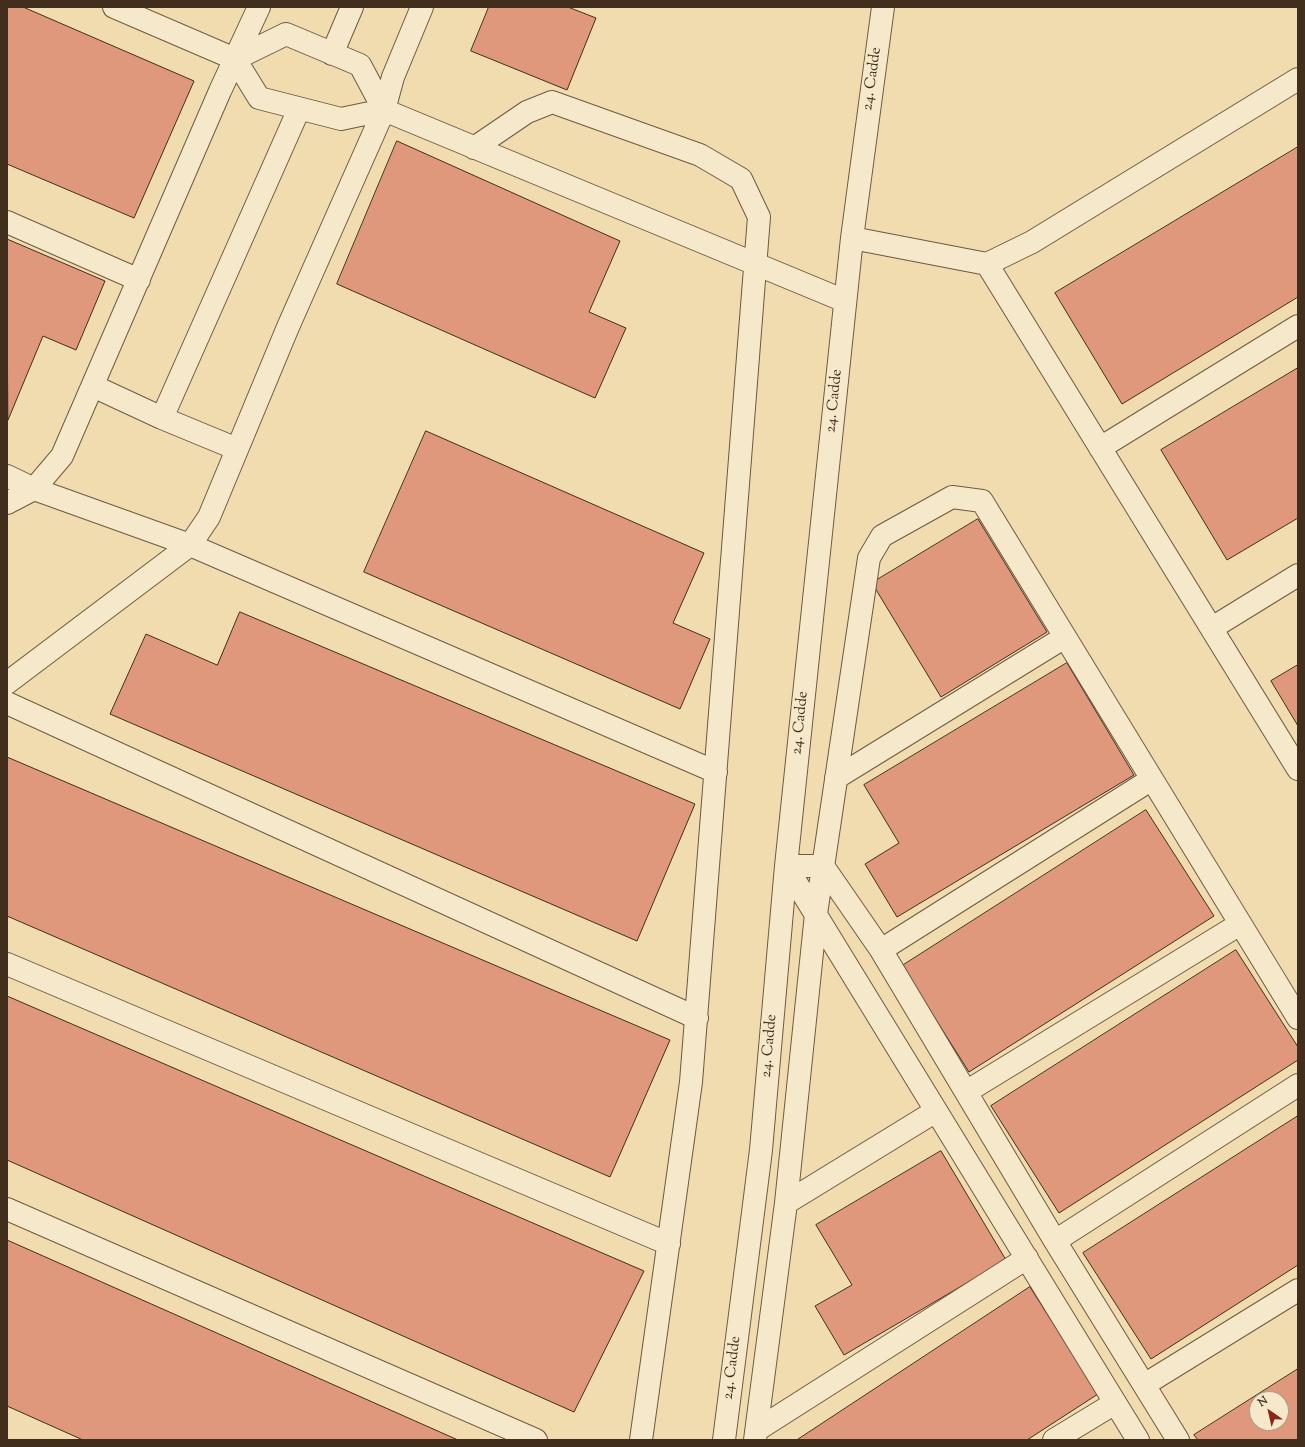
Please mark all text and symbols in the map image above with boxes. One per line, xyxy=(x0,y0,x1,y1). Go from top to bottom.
street label: 24. Cadde xyxy=(860,46,886,112)
street label: 24. Cadde xyxy=(823,368,847,434)
street label: 24. Cadde xyxy=(789,690,813,756)
street label: 24. Cadde xyxy=(758,1013,782,1079)
street label: 24. Cadde xyxy=(720,1335,746,1401)
north arrow xyxy=(1249,1391,1289,1431)
text: N xyxy=(1255,1393,1271,1411)

